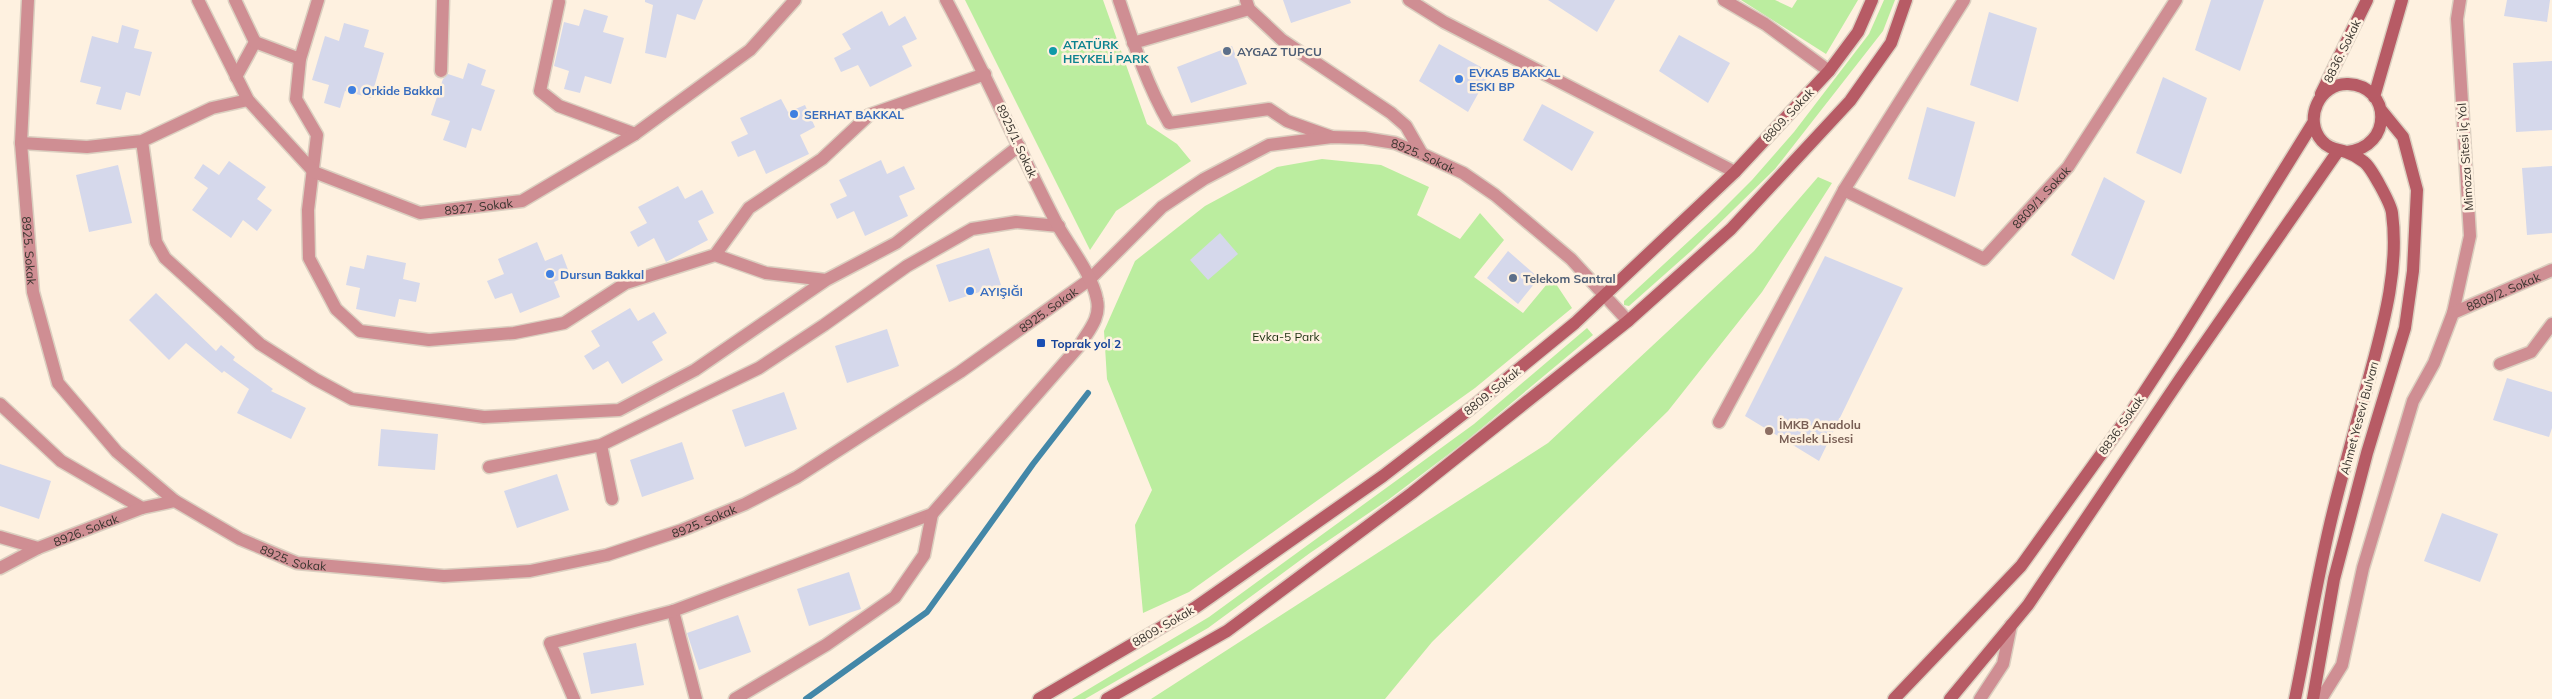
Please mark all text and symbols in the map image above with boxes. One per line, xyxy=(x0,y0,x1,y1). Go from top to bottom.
street label: 8836. Sokak xyxy=(2320,16,2364,85)
place label: ATATÜRK HEYKELİ PARK xyxy=(1063,37,1149,66)
place label: AYGAZ TUPCU xyxy=(1237,44,1322,59)
marker: ATATÜRK HEYKELİ PARK xyxy=(1047,45,1059,57)
marker: AYGAZ TUPCU xyxy=(1221,45,1233,57)
place label: EVKA5 BAKKAL ESKI BP xyxy=(1469,65,1561,94)
marker: EVKA5 BAKKAL ESKI BP xyxy=(1453,73,1465,85)
place label: Orkide Bakkal xyxy=(362,83,443,98)
marker: Orkide Bakkal xyxy=(346,84,358,96)
street label: 8809. Sokak xyxy=(1759,84,1817,145)
street label: 8925/1. Sokak xyxy=(993,102,1041,181)
street label: Mimoza Sitesi İç Yol xyxy=(2454,103,2476,211)
place label: SERHAT BAKKAL xyxy=(804,107,904,122)
marker: SERHAT BAKKAL xyxy=(788,108,800,120)
street label: 8925. Sokak xyxy=(1390,135,1458,176)
street label: 8809/1. Sokak xyxy=(2009,162,2074,231)
street label: 8927. Sokak xyxy=(444,195,514,218)
street label: 8925. Sokak xyxy=(19,216,40,286)
place label: Dursun Bakkal xyxy=(560,267,644,282)
marker: Dursun Bakkal xyxy=(544,268,556,280)
street label: 8809/2. Sokak xyxy=(2464,268,2543,314)
place label: Telekom Santral xyxy=(1523,271,1616,286)
marker: Telekom Santral xyxy=(1507,272,1519,284)
street label: 8925. Sokak xyxy=(1016,283,1081,335)
place label: AYIŞIĞI xyxy=(980,284,1023,299)
marker: AYIŞIĞI xyxy=(964,285,976,297)
park label: Evka-5 Park xyxy=(1252,329,1320,344)
place label: Toprak yol 2 xyxy=(1051,336,1121,351)
marker: Toprak yol 2 xyxy=(1035,337,1047,349)
street label: Ahmet Yesevi Bulvarı xyxy=(2337,360,2381,476)
street label: 8809. Sokak xyxy=(1461,363,1524,418)
street label: 8836. Sokak xyxy=(2095,392,2147,457)
place label: İMKB Anadolu Meslek Lisesi xyxy=(1779,417,1861,446)
marker: İMKB Anadolu Meslek Lisesi xyxy=(1763,425,1775,437)
street label: 8925. Sokak xyxy=(670,501,739,540)
street label: 8926. Sokak xyxy=(51,510,121,549)
street label: 8925. Sokak xyxy=(258,541,328,573)
street label: 8809. Sokak xyxy=(1130,602,1197,650)

